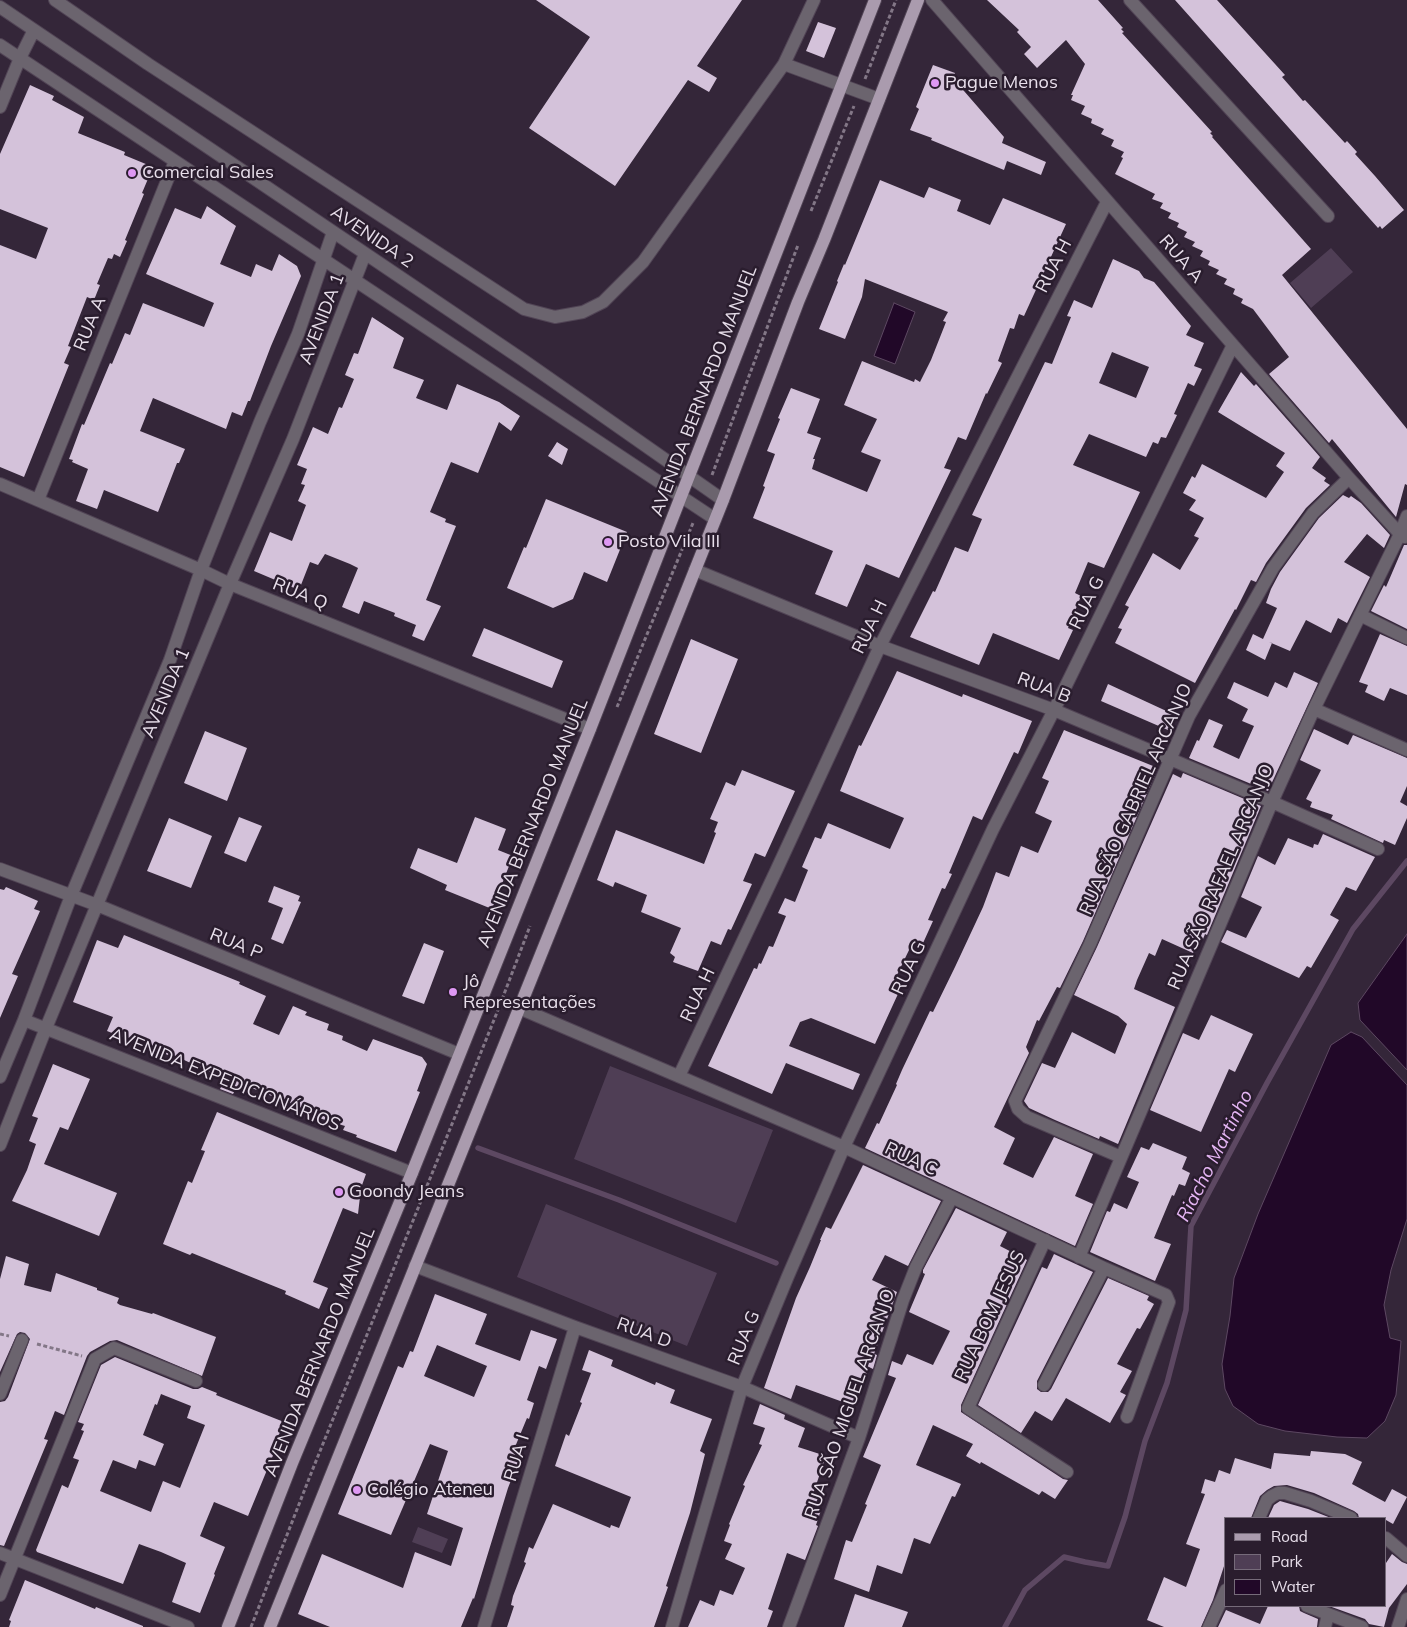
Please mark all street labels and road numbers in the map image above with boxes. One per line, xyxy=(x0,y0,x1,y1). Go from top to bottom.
street label: AVENIDA 2 xyxy=(326,201,418,273)
street label: RUA A xyxy=(1154,231,1208,287)
street label: RUA H xyxy=(1031,236,1077,296)
street label: AVENIDA BERNARDO MANUEL xyxy=(646,263,762,519)
street label: AVENIDA 1 xyxy=(295,271,349,367)
street label: RUA A xyxy=(69,294,111,354)
street label: RUA Q xyxy=(269,573,331,615)
street label: RUA G xyxy=(1065,573,1109,633)
street label: RUA H xyxy=(848,597,892,657)
street label: AVENIDA 1 xyxy=(137,645,195,741)
street label: RUA B xyxy=(1014,668,1074,708)
street label: RUA SÃO GABRIEL ARCANJO xyxy=(1075,680,1197,918)
street label: AVENIDA BERNARDO MANUEL xyxy=(473,695,593,951)
street label: RUA SÃO RAFAEL ARCANJO xyxy=(1164,761,1278,993)
street label: RUA P xyxy=(206,924,266,964)
street label: RUA G xyxy=(887,938,931,998)
street label: RUA H xyxy=(676,965,720,1025)
street label: AVENIDA EXPEDICIONÁRIOS xyxy=(106,1024,344,1136)
street label: RUA C xyxy=(881,1137,941,1181)
street label: AVENIDA BERNARDO MANUEL xyxy=(260,1224,380,1480)
street label: RUA BOM JESUS xyxy=(950,1247,1030,1385)
street label: RUA SÃO MIGUEL ARCANJO xyxy=(800,1286,900,1522)
street label: RUA G xyxy=(723,1308,765,1368)
street label: RUA D xyxy=(614,1313,674,1353)
street label: RUA I xyxy=(500,1432,534,1484)

